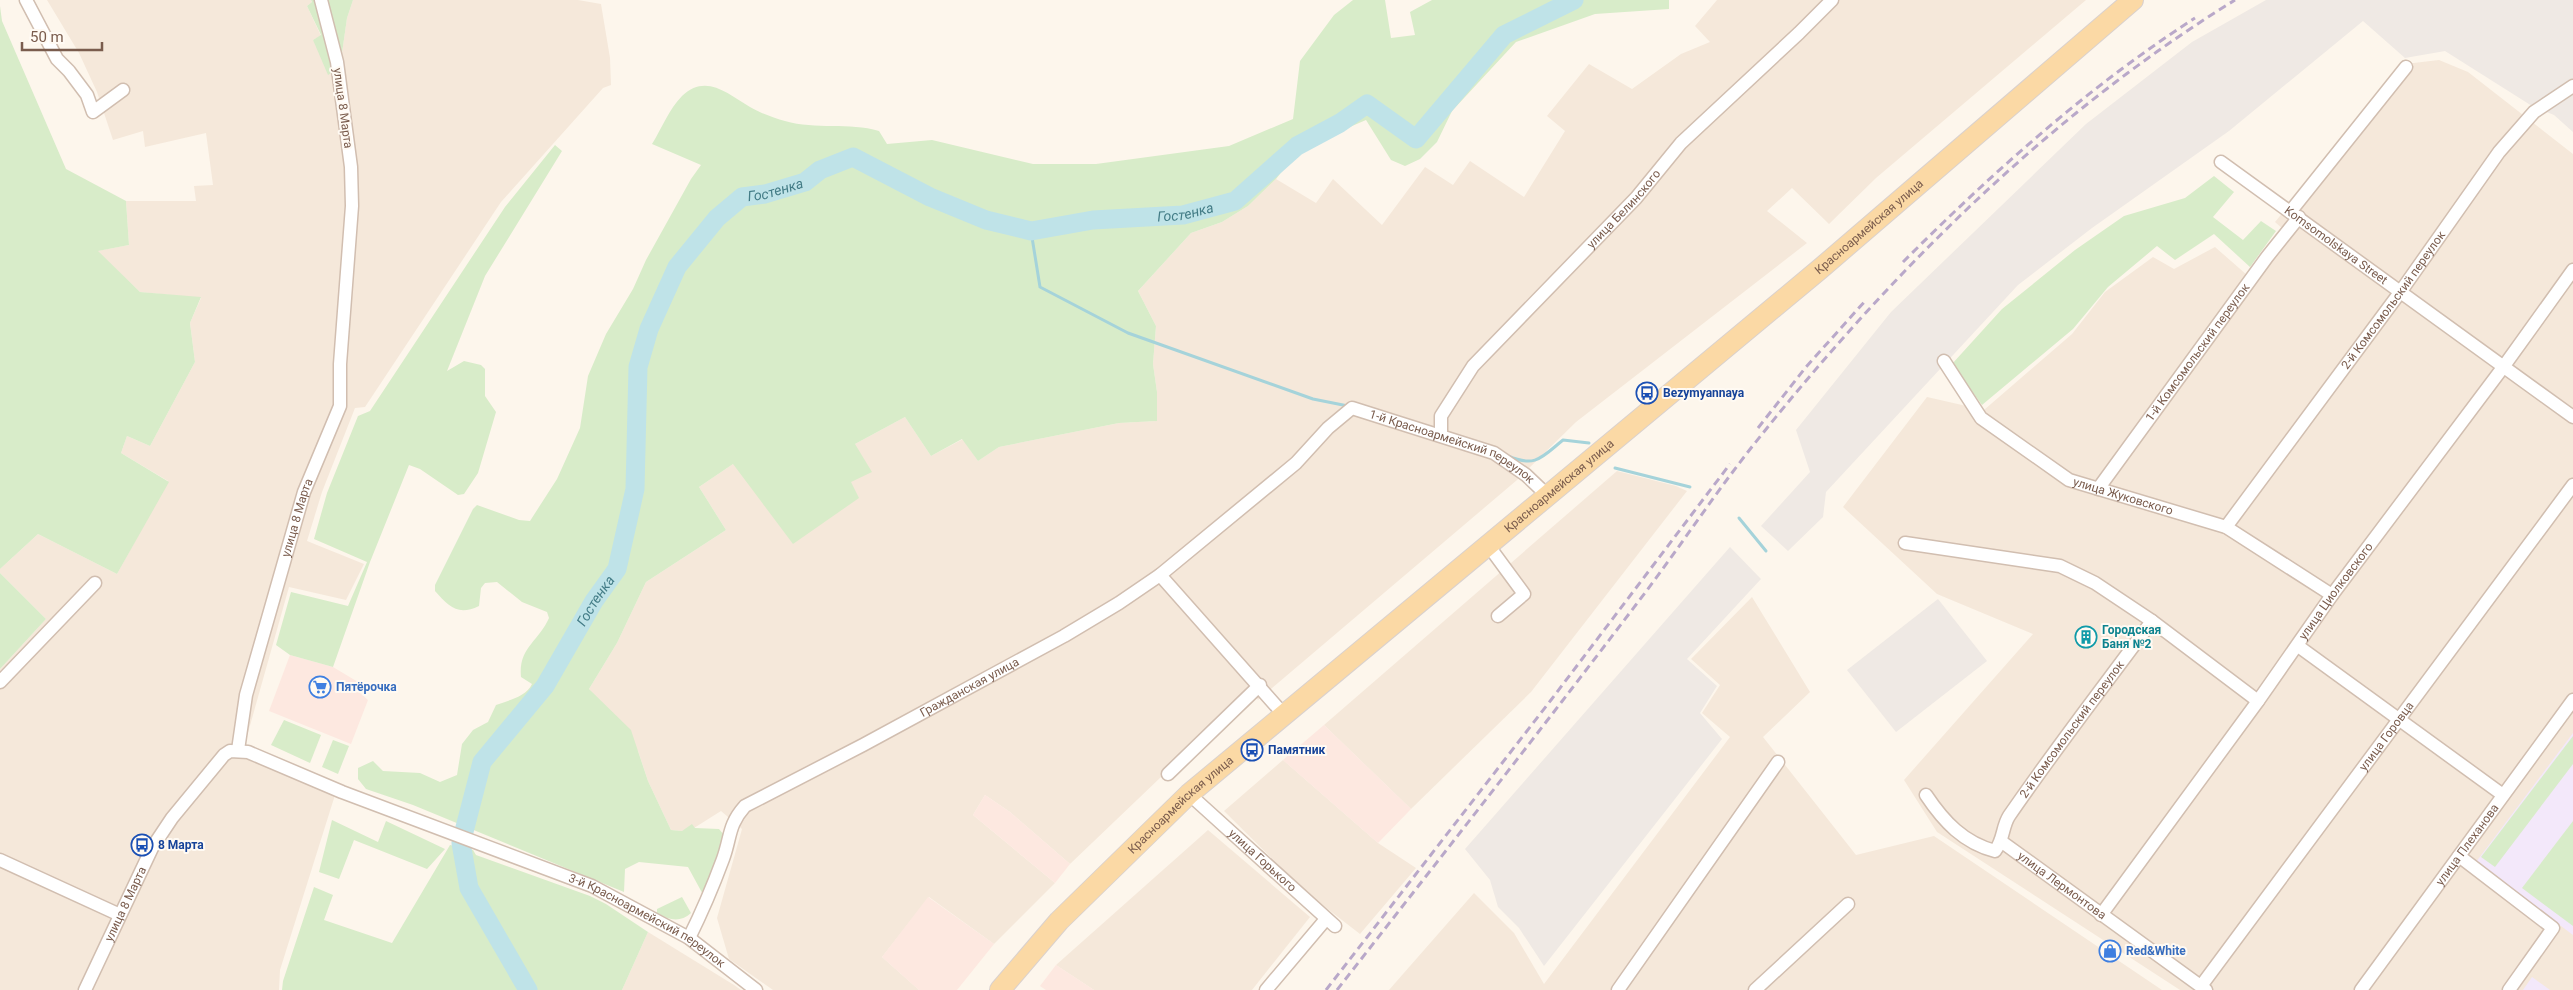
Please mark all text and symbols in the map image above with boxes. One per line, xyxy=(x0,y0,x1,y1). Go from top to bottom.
scale bar xyxy=(22,20,102,52)
text: 50 m xyxy=(30,28,64,46)
street label: улица 8 Марта xyxy=(330,67,356,149)
street label: улица Белинского xyxy=(1584,167,1663,251)
water label: Гостенка xyxy=(746,175,805,204)
street label: Красноармейская улица xyxy=(1812,177,1926,277)
water label: Гостенка xyxy=(1157,199,1215,224)
street label: Komsomolskaya Street xyxy=(2282,203,2390,287)
street label: 2-й Комсомольский переулок xyxy=(2339,228,2448,372)
street label: 1-й Комсомольский переулок xyxy=(2143,280,2253,424)
bus stop icon: Bezymyannaya xyxy=(1635,381,1659,405)
place label: Bezymyannaya xyxy=(1663,386,1745,400)
street label: 1-й Красноармейский переулок xyxy=(1368,407,1538,487)
street label: Красноармейская улица xyxy=(1501,436,1617,536)
street label: улица Жуковского xyxy=(2071,475,2175,518)
street label: улица 8 Марта xyxy=(279,476,316,559)
street label: улица Циолковского xyxy=(2296,540,2376,643)
water label: Гостенка xyxy=(573,572,618,629)
place label: Городская Баня №2 xyxy=(2102,623,2161,651)
building icon: Городская Баня №2 xyxy=(2074,625,2098,649)
street label: Гражданская улица xyxy=(917,655,1021,720)
street label: 2-й Комсомольский переулок xyxy=(2017,657,2127,801)
supermarket icon: Пятёрочка xyxy=(308,675,332,699)
place label: Пятёрочка xyxy=(336,680,397,694)
street label: улица Горовца xyxy=(2356,699,2417,774)
bus stop icon: Памятник xyxy=(1240,738,1264,762)
place label: Памятник xyxy=(1268,743,1325,757)
street label: Красноармейская улица xyxy=(1125,753,1236,857)
street label: улица Плеханова xyxy=(2433,801,2502,888)
street label: улица Горького xyxy=(1226,826,1299,895)
bus stop icon: 8 Марта xyxy=(130,833,154,857)
place label: 8 Марта xyxy=(158,838,204,852)
street label: улица Лермонтова xyxy=(2015,849,2109,922)
street label: улица 8 Марта xyxy=(102,864,149,944)
street label: 3-й Красноармейский переулок xyxy=(567,871,728,971)
shop icon: Red&White xyxy=(2098,939,2122,963)
place label: Red&White xyxy=(2126,944,2186,958)

